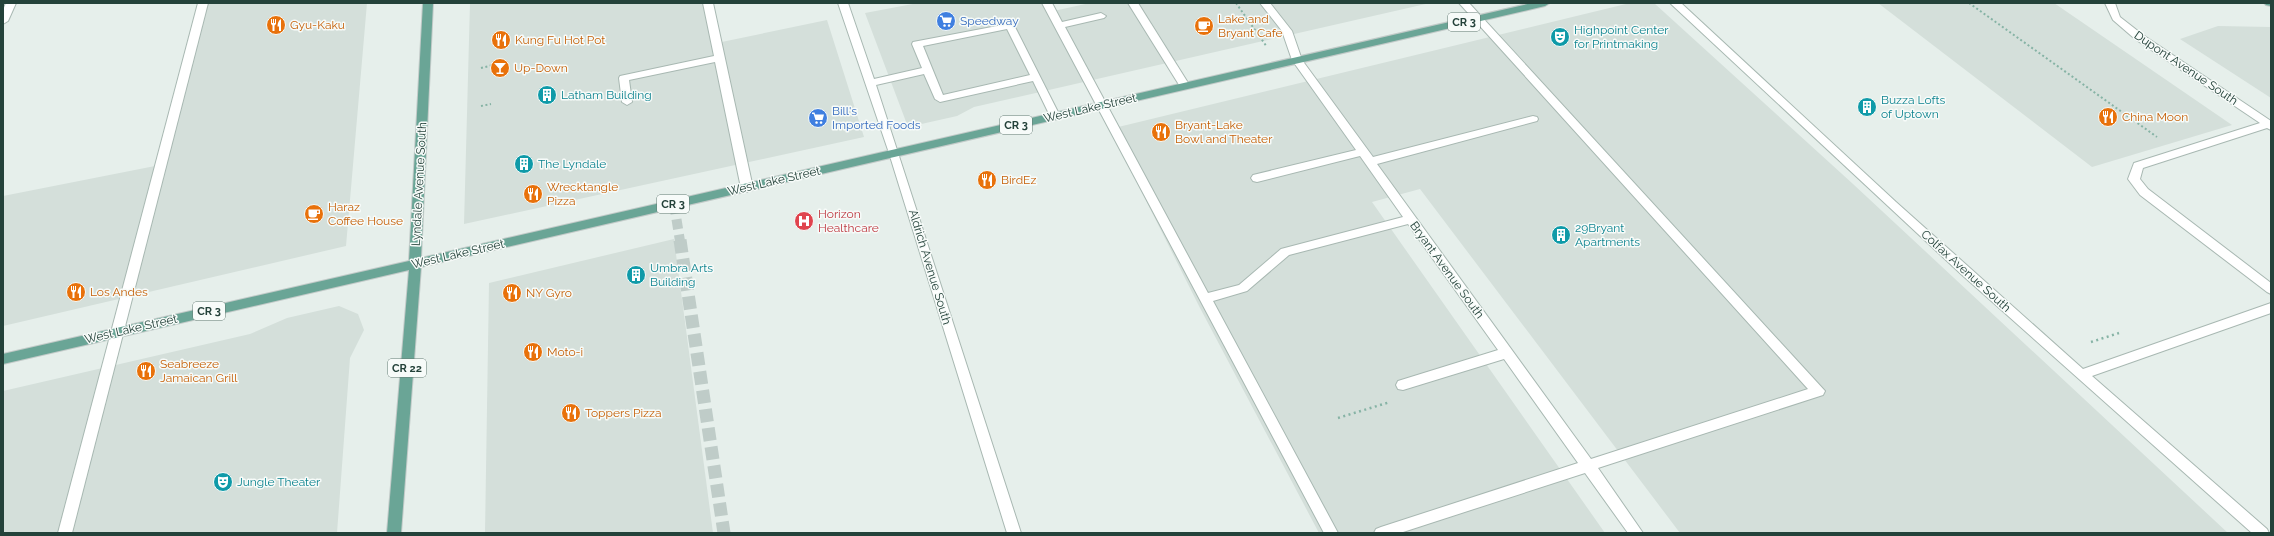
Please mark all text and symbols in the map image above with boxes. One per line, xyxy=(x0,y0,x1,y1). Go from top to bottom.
supermarket icon: Speedway xyxy=(935,10,957,32)
place label: Lake and Bryant Cafe xyxy=(1218,12,1283,40)
road number: CR 3 xyxy=(1448,13,1480,31)
restaurant icon: Gyu-Kaku xyxy=(265,14,287,36)
place label: Speedway xyxy=(960,14,1019,28)
cafe icon: Lake and Bryant Cafe xyxy=(1193,15,1215,37)
place label: Gyu-Kaku xyxy=(290,18,345,32)
place label: Highpoint Center for Printmaking xyxy=(1574,23,1669,51)
theatre icon: Highpoint Center for Printmaking xyxy=(1549,26,1571,48)
street label: Dupont Avenue South xyxy=(2132,28,2240,108)
restaurant icon: Kung Fu Hot Pot xyxy=(490,29,512,51)
place label: Kung Fu Hot Pot xyxy=(515,33,605,47)
bar icon: Up-Down xyxy=(489,57,511,79)
place label: Up-Down xyxy=(514,61,568,75)
building icon: Latham Building xyxy=(536,84,558,106)
place label: Latham Building xyxy=(561,88,652,102)
street label: West Lake Street xyxy=(1042,91,1138,125)
place label: Buzza Lofts of Uptown xyxy=(1881,93,1945,121)
building icon: Buzza Lofts of Uptown xyxy=(1856,96,1878,118)
place label: Bill's Imported Foods xyxy=(832,104,921,132)
restaurant icon: China Moon xyxy=(2097,106,2119,128)
supermarket icon: Bill's Imported Foods xyxy=(807,107,829,129)
place label: China Moon xyxy=(2122,110,2188,124)
road number: CR 3 xyxy=(1000,116,1032,134)
place label: Bryant-Lake Bowl and Theater xyxy=(1175,118,1273,146)
restaurant icon: Bryant-Lake Bowl and Theater xyxy=(1150,121,1172,143)
street label: Lyndale Avenue South xyxy=(409,122,429,246)
building icon: The Lyndale xyxy=(513,153,535,175)
place label: The Lyndale xyxy=(538,157,606,171)
street label: West Lake Street xyxy=(726,164,822,198)
restaurant icon: BirdEz xyxy=(976,169,998,191)
place label: BirdEz xyxy=(1001,173,1036,187)
place label: Wrecktangle Pizza xyxy=(547,180,618,208)
restaurant icon: Wrecktangle Pizza xyxy=(522,183,544,205)
road number: CR 3 xyxy=(657,195,689,213)
place label: Haraz Coffee House xyxy=(328,200,403,228)
cafe icon: Haraz Coffee House xyxy=(303,203,325,225)
place label: Horizon Healthcare xyxy=(818,207,879,235)
street label: Aldrich Avenue South xyxy=(906,208,954,326)
hospital icon: Horizon Healthcare xyxy=(793,210,815,232)
street label: Bryant Avenue South xyxy=(1407,219,1487,321)
place label: 29Bryant Apartments xyxy=(1575,221,1640,249)
building icon: 29Bryant Apartments xyxy=(1550,224,1572,246)
street label: Colfax Avenue South xyxy=(1918,227,2014,315)
street label: West Lake Street xyxy=(410,237,506,271)
place label: Umbra Arts Building xyxy=(650,261,713,289)
building icon: Umbra Arts Building xyxy=(625,264,647,286)
restaurant icon: Los Andes xyxy=(65,281,87,303)
restaurant icon: NY Gyro xyxy=(501,282,523,304)
place label: Los Andes xyxy=(90,285,148,299)
place label: NY Gyro xyxy=(526,286,572,300)
road number: CR 3 xyxy=(193,302,225,320)
street label: West Lake Street xyxy=(83,312,179,346)
restaurant icon: Moto-i xyxy=(522,341,544,363)
place label: Moto-i xyxy=(547,345,583,359)
place label: Seabreeze Jamaican Grill xyxy=(160,357,238,385)
road number: CR 22 xyxy=(388,359,426,377)
restaurant icon: Seabreeze Jamaican Grill xyxy=(135,360,157,382)
restaurant icon: Toppers Pizza xyxy=(560,402,582,424)
place label: Toppers Pizza xyxy=(585,406,661,420)
theatre icon: Jungle Theater xyxy=(212,471,234,493)
place label: Jungle Theater xyxy=(237,475,321,489)

